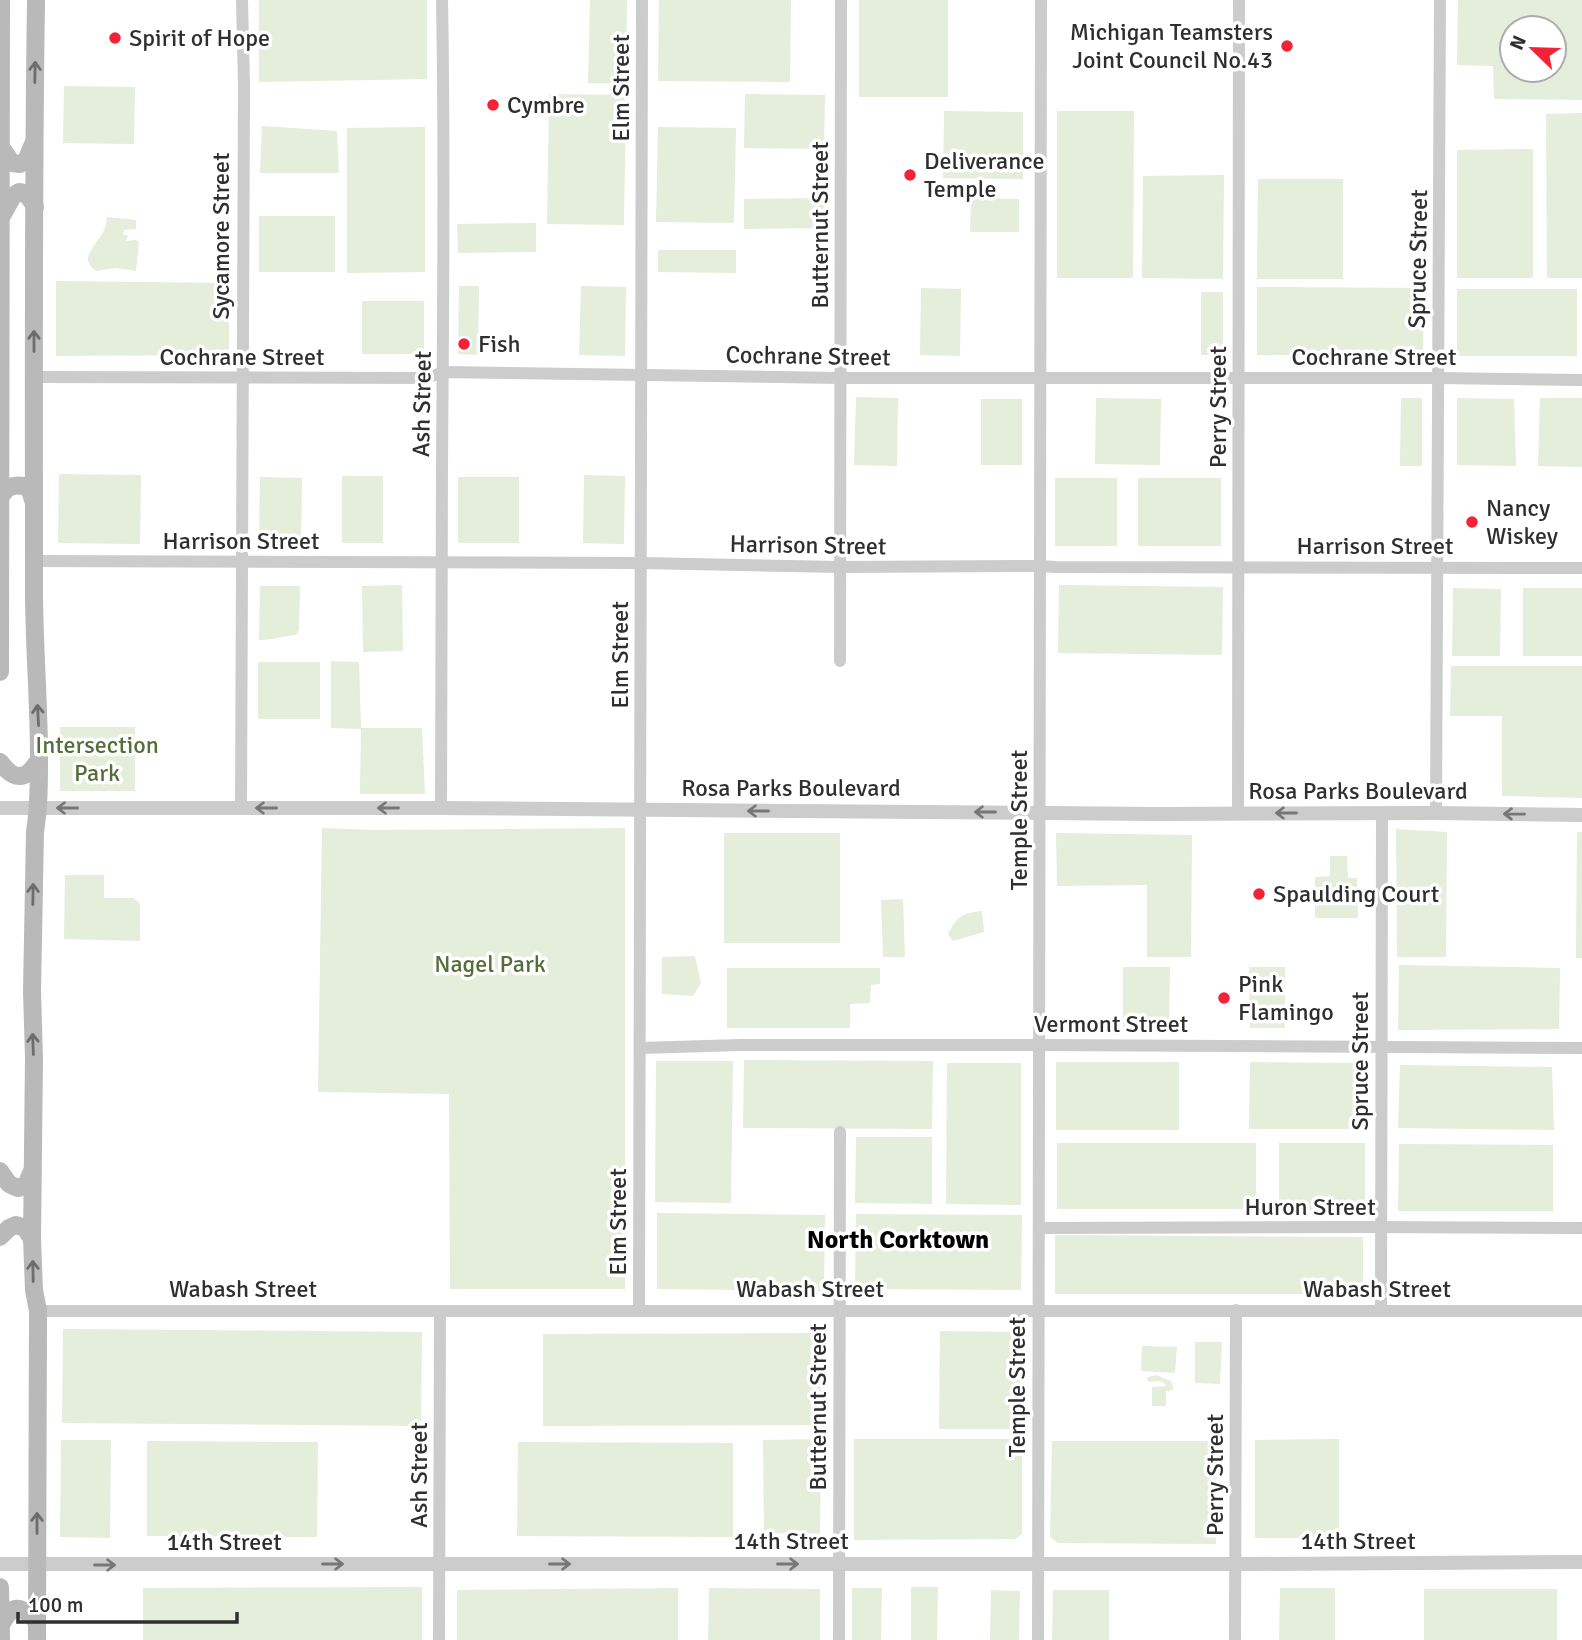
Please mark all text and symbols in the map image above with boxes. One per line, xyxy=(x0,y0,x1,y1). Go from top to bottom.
north arrow xyxy=(1498,14,1568,84)
place label: Michigan Teamsters Joint Council No.43 xyxy=(1070,17,1273,75)
place label: Spirit of Hope xyxy=(129,23,270,53)
marker: Spirit of Hope xyxy=(107,30,123,46)
text: N xyxy=(1505,32,1532,54)
street label: Elm Street xyxy=(606,34,636,142)
marker: Michigan Teamsters Joint Council No.43 xyxy=(1279,38,1295,54)
one-way arrow xyxy=(28,61,42,84)
place label: Cymbre xyxy=(507,90,585,120)
marker: Cymbre xyxy=(485,97,501,113)
street label: Butternut Street xyxy=(805,141,835,309)
place label: Deliverance Temple xyxy=(924,146,1044,204)
street label: Sycamore Street xyxy=(206,152,236,320)
marker: Deliverance Temple xyxy=(902,167,918,183)
street label: Spruce Street xyxy=(1402,189,1434,329)
place label: Fish xyxy=(478,329,521,359)
one-way arrow xyxy=(27,330,40,353)
marker: Fish xyxy=(456,336,472,352)
street label: Cochrane Street xyxy=(725,340,891,372)
street label: Cochrane Street xyxy=(160,342,324,372)
street label: Cochrane Street xyxy=(1292,342,1456,372)
street label: Perry Street xyxy=(1203,346,1233,468)
street label: Ash Street xyxy=(406,351,438,457)
place label: Nancy Wiskey xyxy=(1486,493,1558,551)
marker: Nancy Wiskey xyxy=(1464,514,1480,530)
street label: Harrison Street xyxy=(163,526,319,556)
street label: Harrison Street xyxy=(729,529,887,561)
street label: Harrison Street xyxy=(1297,531,1453,561)
street label: Elm Street xyxy=(605,601,635,709)
one-way arrow xyxy=(32,704,45,727)
park label: Intersection Park xyxy=(35,730,159,788)
street label: Temple Street xyxy=(1004,750,1034,890)
street label: Rosa Parks Boulevard xyxy=(681,773,901,803)
street label: Rosa Parks Boulevard xyxy=(1248,776,1468,806)
one-way arrow xyxy=(55,801,78,815)
one-way arrow xyxy=(255,801,278,815)
one-way arrow xyxy=(377,801,400,815)
one-way arrow xyxy=(747,804,770,818)
one-way arrow xyxy=(974,805,997,819)
one-way arrow xyxy=(1275,806,1298,820)
one-way arrow xyxy=(1503,807,1526,821)
place label: Spaulding Court xyxy=(1273,879,1439,909)
one-way arrow xyxy=(27,883,40,906)
marker: Spaulding Court xyxy=(1251,886,1267,902)
park label: Nagel Park xyxy=(434,949,546,979)
place label: Pink Flamingo xyxy=(1238,969,1334,1027)
marker: Pink Flamingo xyxy=(1216,990,1232,1006)
street label: Spruce Street xyxy=(1345,992,1375,1130)
street label: Vermont Street xyxy=(1034,1009,1188,1039)
one-way arrow xyxy=(27,1032,40,1055)
street label: Elm Street xyxy=(603,1168,633,1276)
street label: Huron Street xyxy=(1244,1192,1376,1222)
district label: North Corktown xyxy=(807,1224,989,1256)
one-way arrow xyxy=(26,1260,40,1283)
street label: Wabash Street xyxy=(169,1274,317,1304)
street label: Wabash Street xyxy=(736,1274,884,1304)
street label: Wabash Street xyxy=(1303,1274,1451,1304)
street label: Temple Street xyxy=(1002,1317,1032,1457)
street label: Butternut Street xyxy=(803,1323,833,1491)
street label: Perry Street xyxy=(1200,1414,1230,1536)
street label: Ash Street xyxy=(404,1422,434,1528)
one-way arrow xyxy=(30,1512,44,1535)
street label: 14th Street xyxy=(733,1526,849,1556)
street label: 14th Street xyxy=(1300,1526,1416,1556)
street label: 14th Street xyxy=(166,1527,282,1557)
one-way arrow xyxy=(548,1557,571,1571)
one-way arrow xyxy=(776,1557,799,1571)
one-way arrow xyxy=(93,1558,116,1572)
one-way arrow xyxy=(321,1558,344,1571)
scale bar xyxy=(18,1580,236,1624)
text: 100 m xyxy=(28,1592,83,1618)

